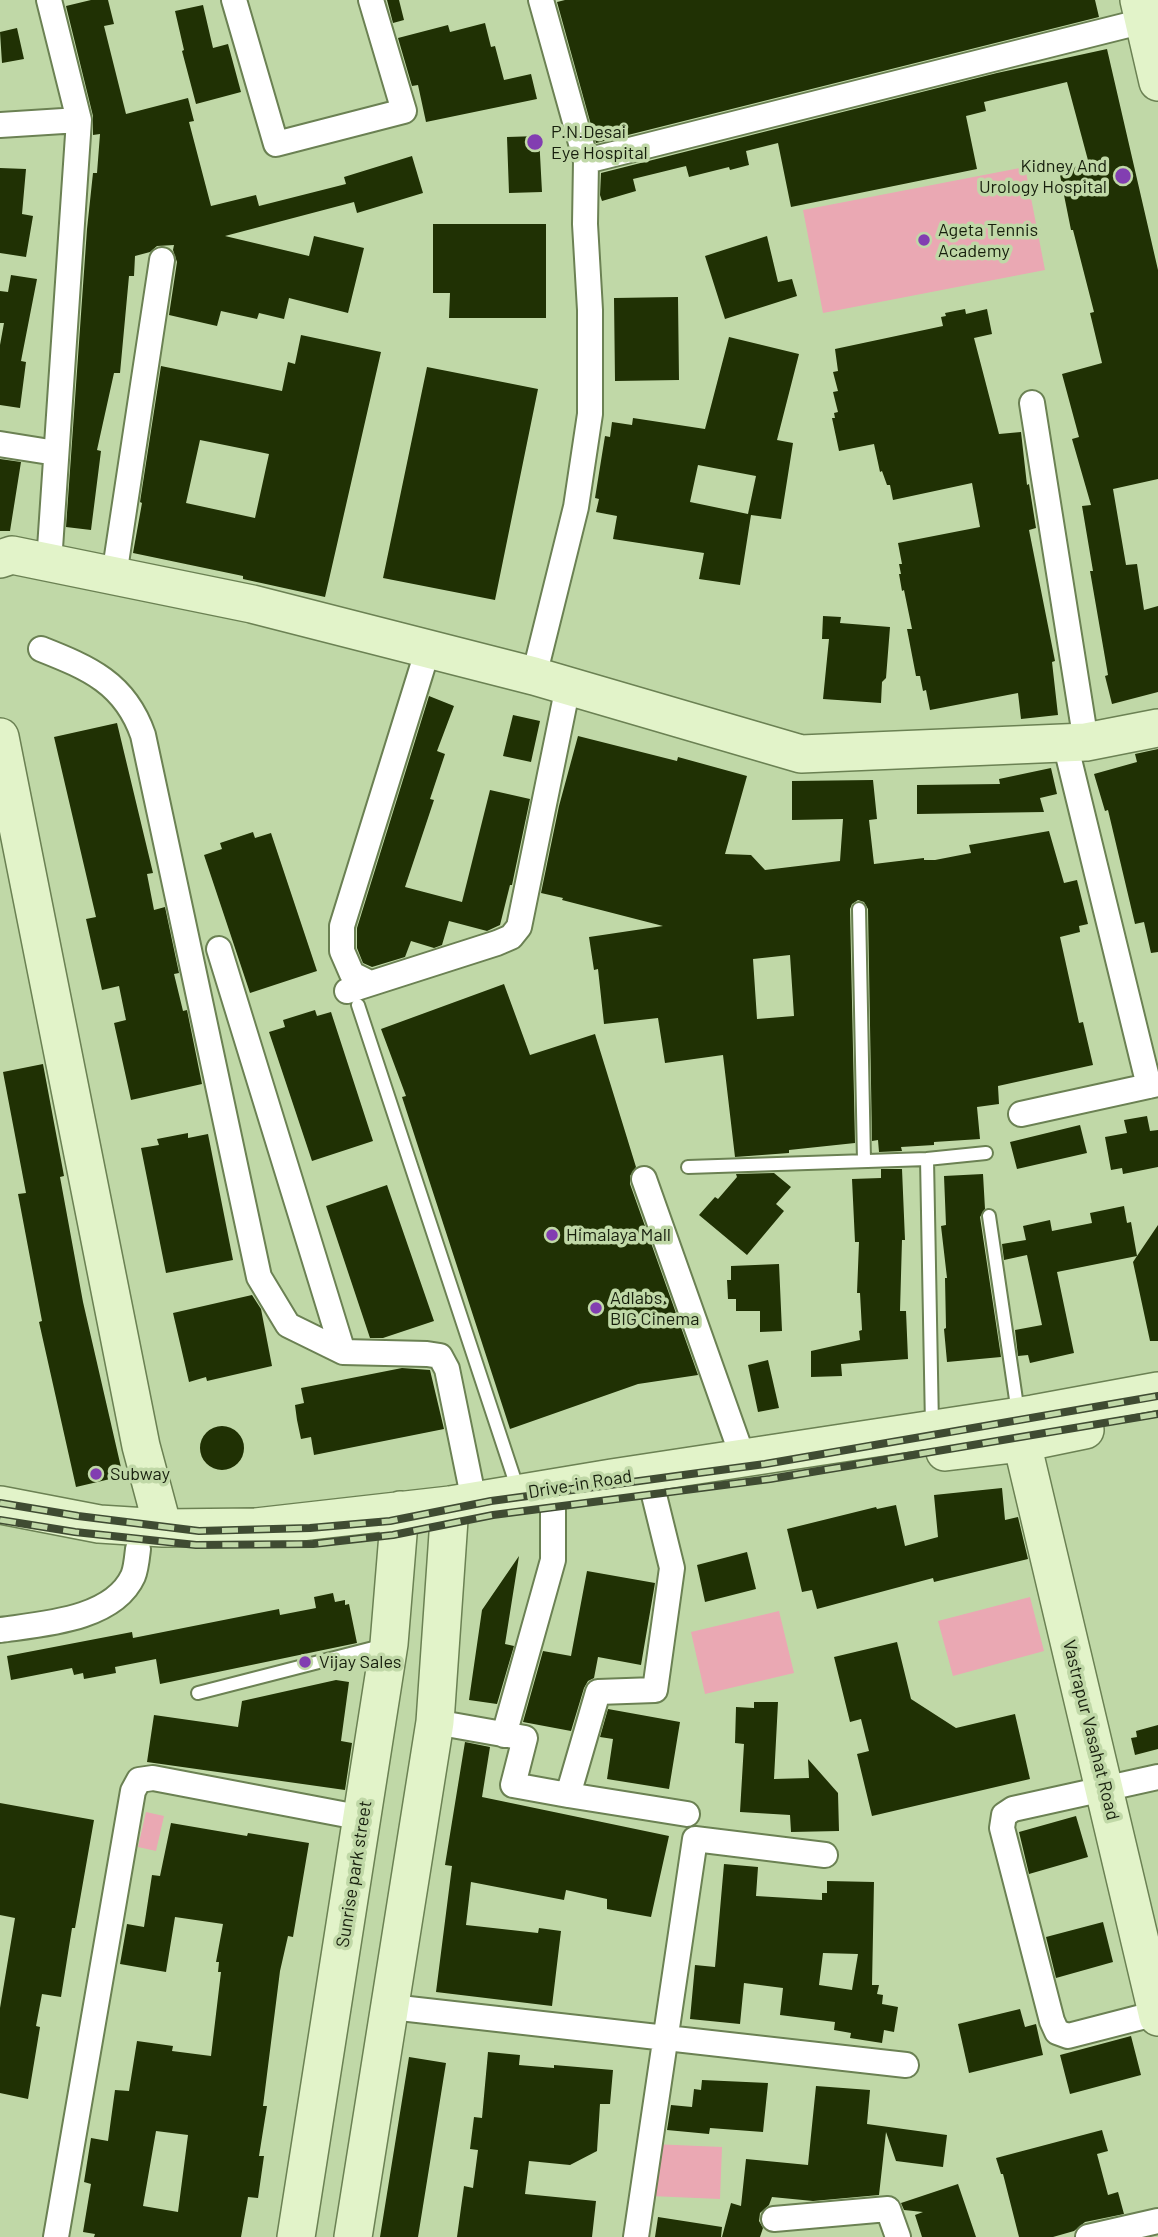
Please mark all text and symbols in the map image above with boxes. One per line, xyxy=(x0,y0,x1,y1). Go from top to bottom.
place label: P.N.Desai Eye Hospital xyxy=(551,121,648,164)
marker: P.N.Desai Eye Hospital xyxy=(525,132,545,152)
place label: Kidney And Urology Hospital xyxy=(979,155,1107,198)
marker: Kidney And Urology Hospital xyxy=(1113,166,1133,186)
place label: Ageta Tennis Academy xyxy=(938,219,1038,262)
marker: Ageta Tennis Academy xyxy=(916,232,932,248)
place label: Himalaya Mall xyxy=(566,1224,671,1246)
marker: Himalaya Mall xyxy=(544,1227,560,1243)
place label: Adlabs, BIG Cinema xyxy=(610,1287,699,1330)
marker: Adlabs, BIG Cinema xyxy=(588,1300,604,1316)
place label: Subway xyxy=(110,1463,170,1485)
street label: Drive-in Road xyxy=(527,1465,633,1503)
marker: Subway xyxy=(88,1466,104,1482)
street label: Vastrapur Vasahat Road xyxy=(1058,1638,1124,1822)
place label: Vijay Sales xyxy=(319,1651,401,1673)
marker: Vijay Sales xyxy=(297,1654,313,1670)
street label: Sunrise park street xyxy=(332,1799,376,1949)

